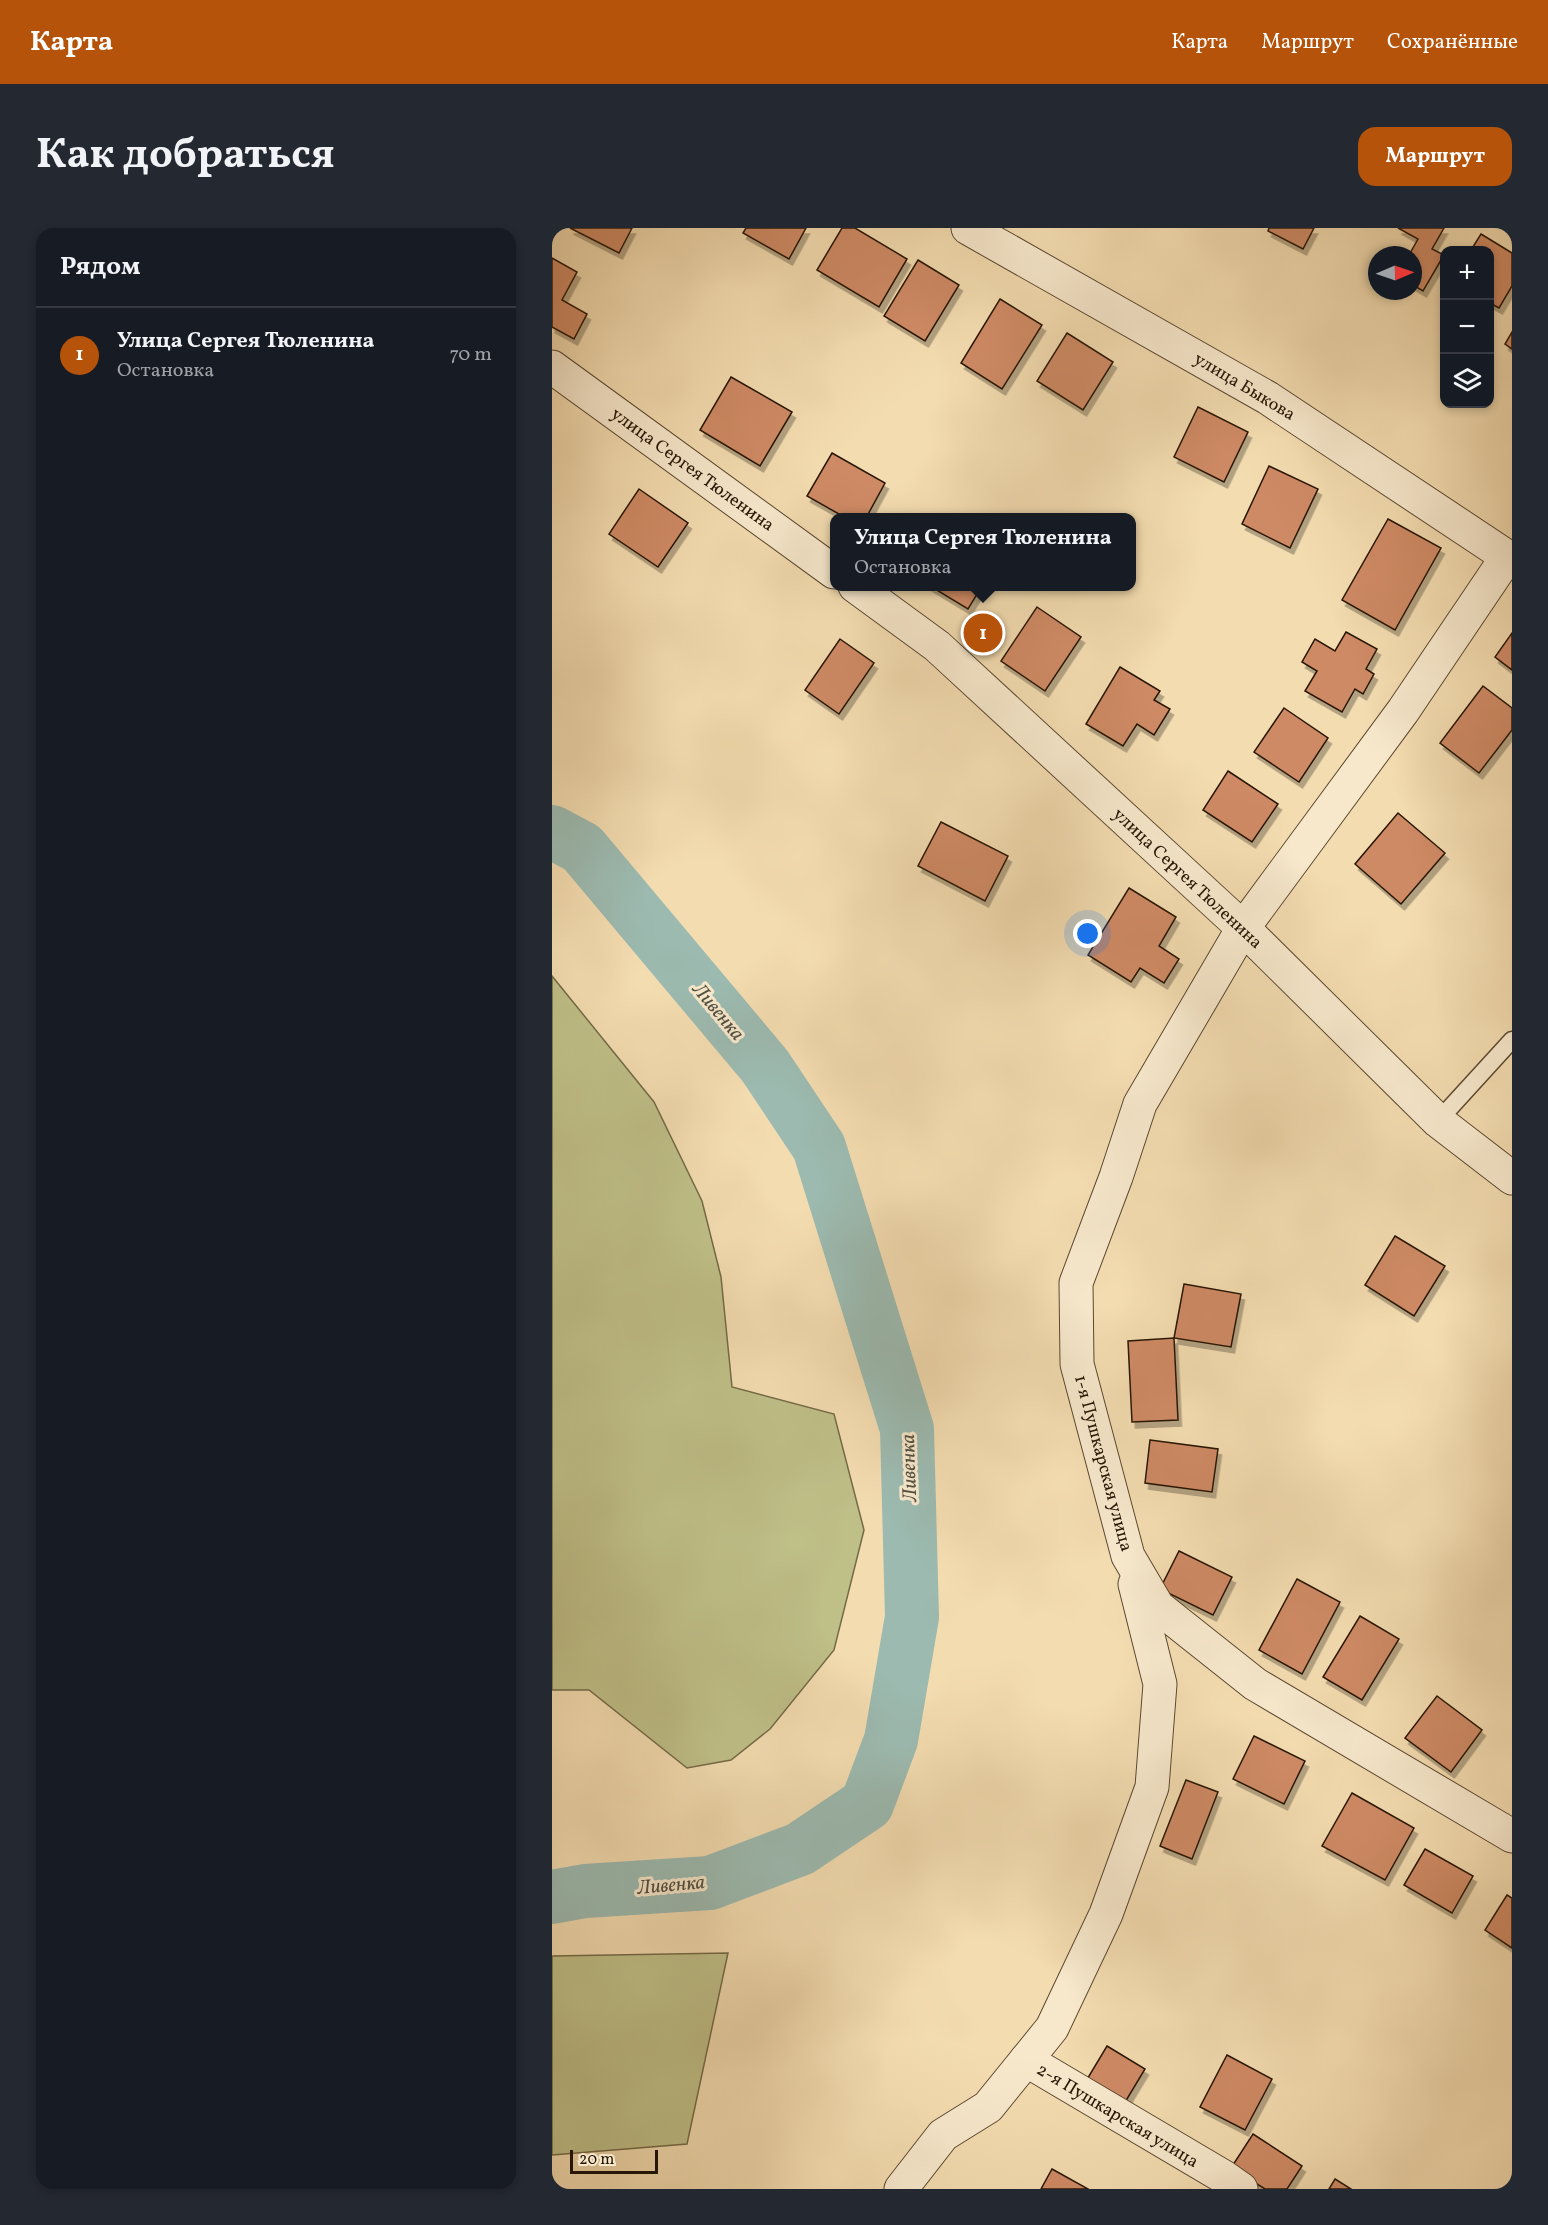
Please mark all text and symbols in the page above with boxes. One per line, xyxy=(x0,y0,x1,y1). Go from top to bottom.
text: Карта xyxy=(30,23,113,62)
text: Карта xyxy=(1171,28,1228,57)
text: Маршрут xyxy=(1261,28,1354,57)
text: Сохранённые xyxy=(1387,28,1518,57)
text: Как добраться xyxy=(36,127,335,186)
button: Маршрут xyxy=(1358,127,1512,186)
north arrow xyxy=(1368,246,1422,300)
map controls xyxy=(1440,246,1494,408)
button: + xyxy=(1440,246,1494,300)
text: Рядом xyxy=(60,249,140,285)
button: − xyxy=(1440,300,1494,354)
text: Улица Сергея Тюленина xyxy=(117,326,374,357)
text: 1 xyxy=(75,341,84,369)
text: 70 m xyxy=(449,341,492,369)
street label: улица Быкова xyxy=(1189,347,1300,428)
button: layers xyxy=(1440,354,1494,408)
text: Остановка xyxy=(117,357,214,385)
street label: улица Сергея Тюленина xyxy=(605,402,779,538)
popup xyxy=(830,513,1136,591)
text: Улица Сергея Тюленина xyxy=(854,523,1112,554)
text: Остановка xyxy=(854,554,951,582)
pin: 1 xyxy=(964,610,1002,656)
street label: улица Сергея Тюленина xyxy=(1107,803,1267,955)
your location xyxy=(1073,919,1102,948)
water label: Ливенка xyxy=(684,976,750,1047)
street label: 1-я Пушкарская улица xyxy=(1067,1372,1138,1555)
water label: Ливенка xyxy=(895,1433,925,1503)
water label: Ливенка xyxy=(635,1869,706,1903)
street label: 2-я Пушкарская улица xyxy=(1031,2058,1203,2175)
scale bar xyxy=(570,2147,658,2174)
text: 20 m xyxy=(579,2149,614,2171)

